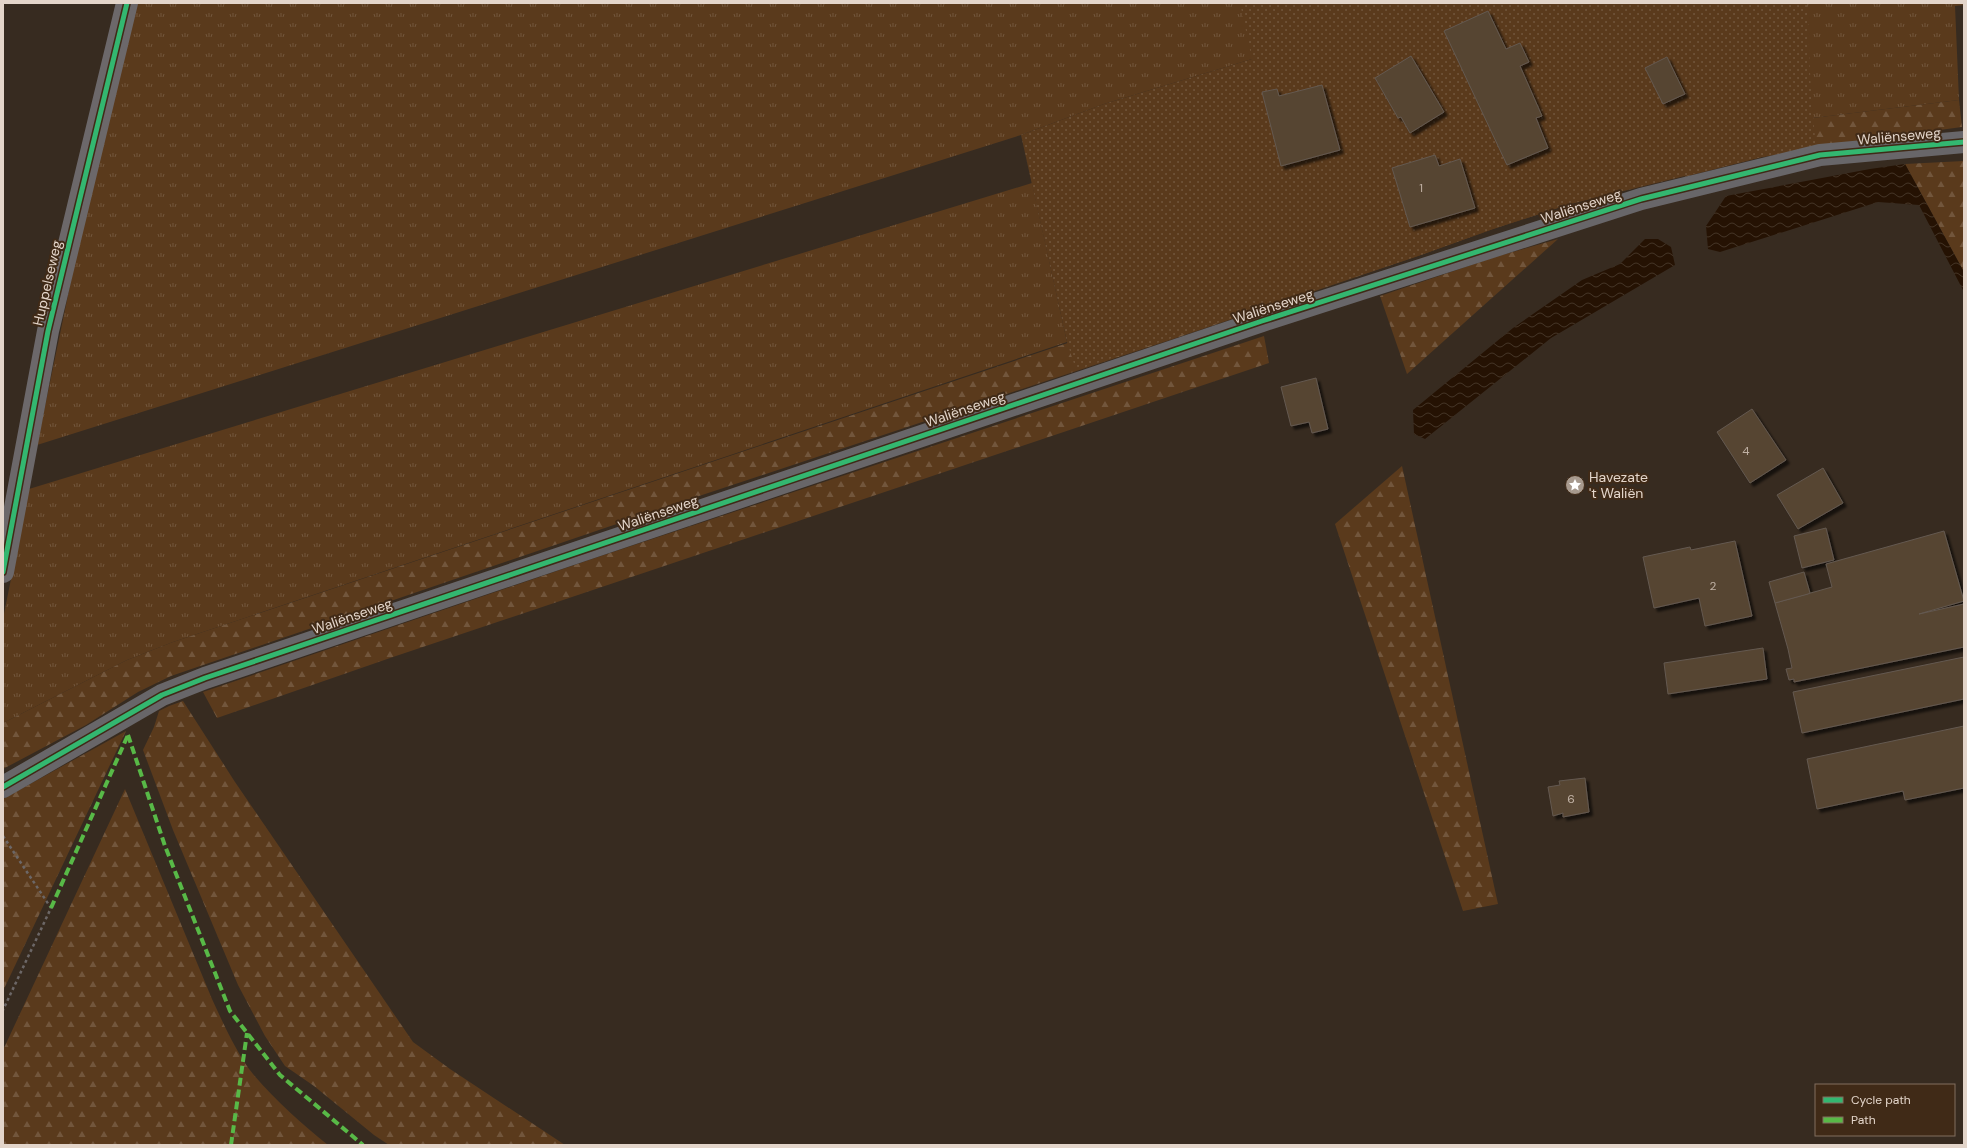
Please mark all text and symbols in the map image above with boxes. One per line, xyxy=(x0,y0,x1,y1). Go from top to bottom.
street label: Waliënseweg xyxy=(1856,123,1942,149)
house number: 1 xyxy=(1419,180,1423,196)
street label: Waliënseweg xyxy=(1538,184,1624,228)
street label: Huppelseweg xyxy=(28,238,66,327)
street label: Waliënseweg xyxy=(1230,284,1316,328)
street label: Waliënseweg xyxy=(922,387,1008,431)
house number: 4 xyxy=(1742,443,1750,459)
place label: Havezate 't Waliën xyxy=(1589,468,1648,502)
place icon: Havezate 't Waliën xyxy=(1564,474,1586,496)
street label: Waliënseweg xyxy=(615,491,701,535)
house number: 2 xyxy=(1710,578,1717,594)
street label: Waliënseweg xyxy=(309,594,395,638)
house number: 6 xyxy=(1567,791,1575,807)
legend xyxy=(1815,1084,1955,1136)
text: Cycle path xyxy=(1851,1092,1911,1108)
text: Path xyxy=(1851,1112,1876,1128)

